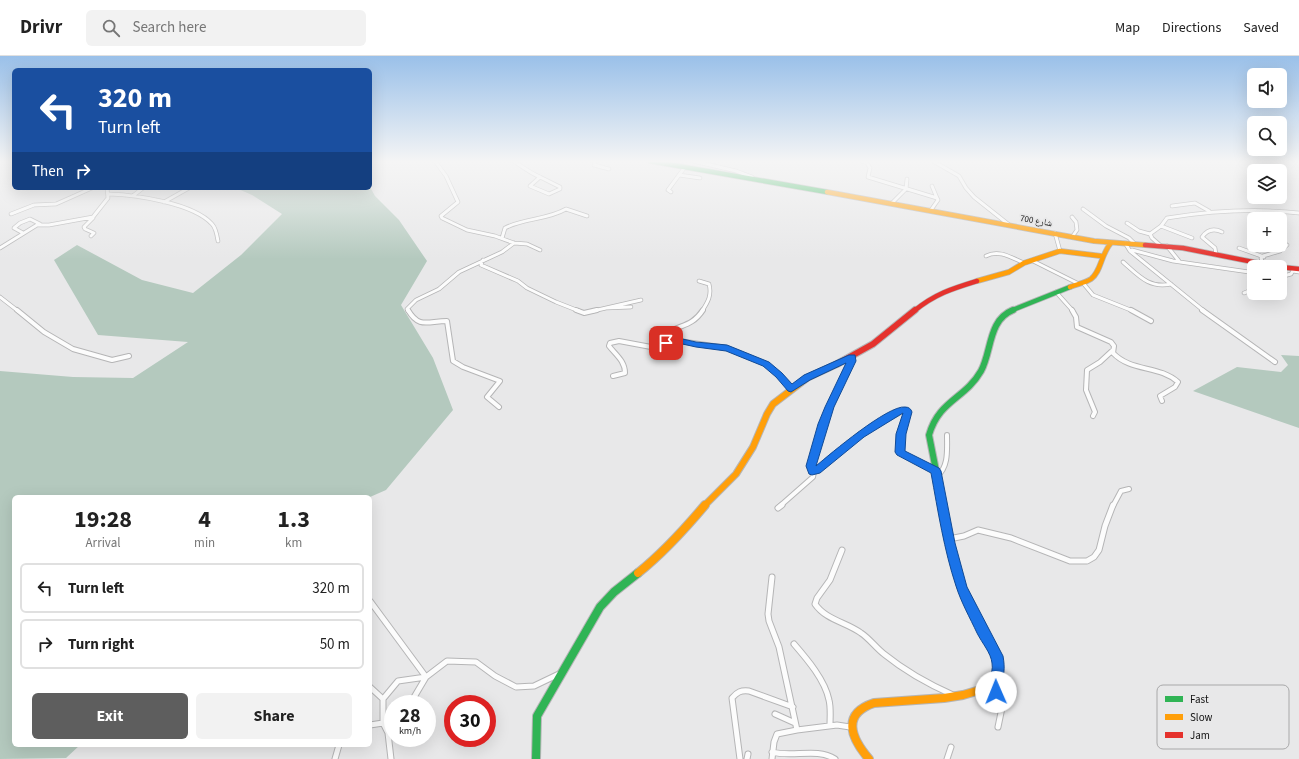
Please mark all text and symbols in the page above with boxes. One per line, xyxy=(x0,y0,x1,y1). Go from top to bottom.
search box xyxy=(86,10,366,46)
text: Drivr xyxy=(20,14,62,41)
icon: search xyxy=(100,17,122,39)
text: Search here xyxy=(132,17,206,38)
text: Map xyxy=(1115,18,1140,38)
text: Directions xyxy=(1162,18,1221,38)
text: Saved xyxy=(1243,18,1279,38)
map controls xyxy=(1247,68,1287,300)
button: sound xyxy=(1247,68,1287,108)
text: 320 m xyxy=(98,78,172,118)
icon: left xyxy=(32,84,84,136)
text: Turn left xyxy=(98,115,160,140)
button: search xyxy=(1247,116,1287,156)
icon: right xyxy=(72,160,94,182)
text: Then xyxy=(32,161,64,182)
button: layers xyxy=(1247,164,1287,204)
street label: شارع 700 xyxy=(1019,212,1053,230)
button: + xyxy=(1247,212,1287,252)
button: − xyxy=(1247,260,1287,300)
pin xyxy=(649,326,683,360)
icon: arrive xyxy=(655,332,677,354)
text: 19:28 xyxy=(74,502,132,537)
text: 4 xyxy=(198,502,211,537)
text: 1.3 xyxy=(277,502,310,537)
text: Arrival xyxy=(86,534,121,552)
text: min xyxy=(194,534,215,552)
text: km xyxy=(285,534,302,552)
icon: left xyxy=(34,577,56,599)
text: Turn left xyxy=(68,578,124,599)
text: 320 m xyxy=(312,578,350,599)
icon: right xyxy=(34,633,56,655)
text: Turn right xyxy=(68,634,134,655)
text: 50 m xyxy=(320,634,350,655)
position arrow xyxy=(975,671,1017,713)
legend xyxy=(1157,685,1289,749)
text: Fast xyxy=(1190,692,1209,707)
button: Exit xyxy=(32,693,188,739)
button: Share xyxy=(196,693,352,739)
speed limit sign: 30 xyxy=(444,695,496,747)
text: 28 xyxy=(399,702,421,730)
text: Slow xyxy=(1190,710,1213,725)
text: km/h xyxy=(399,724,421,738)
text: Jam xyxy=(1190,728,1210,743)

